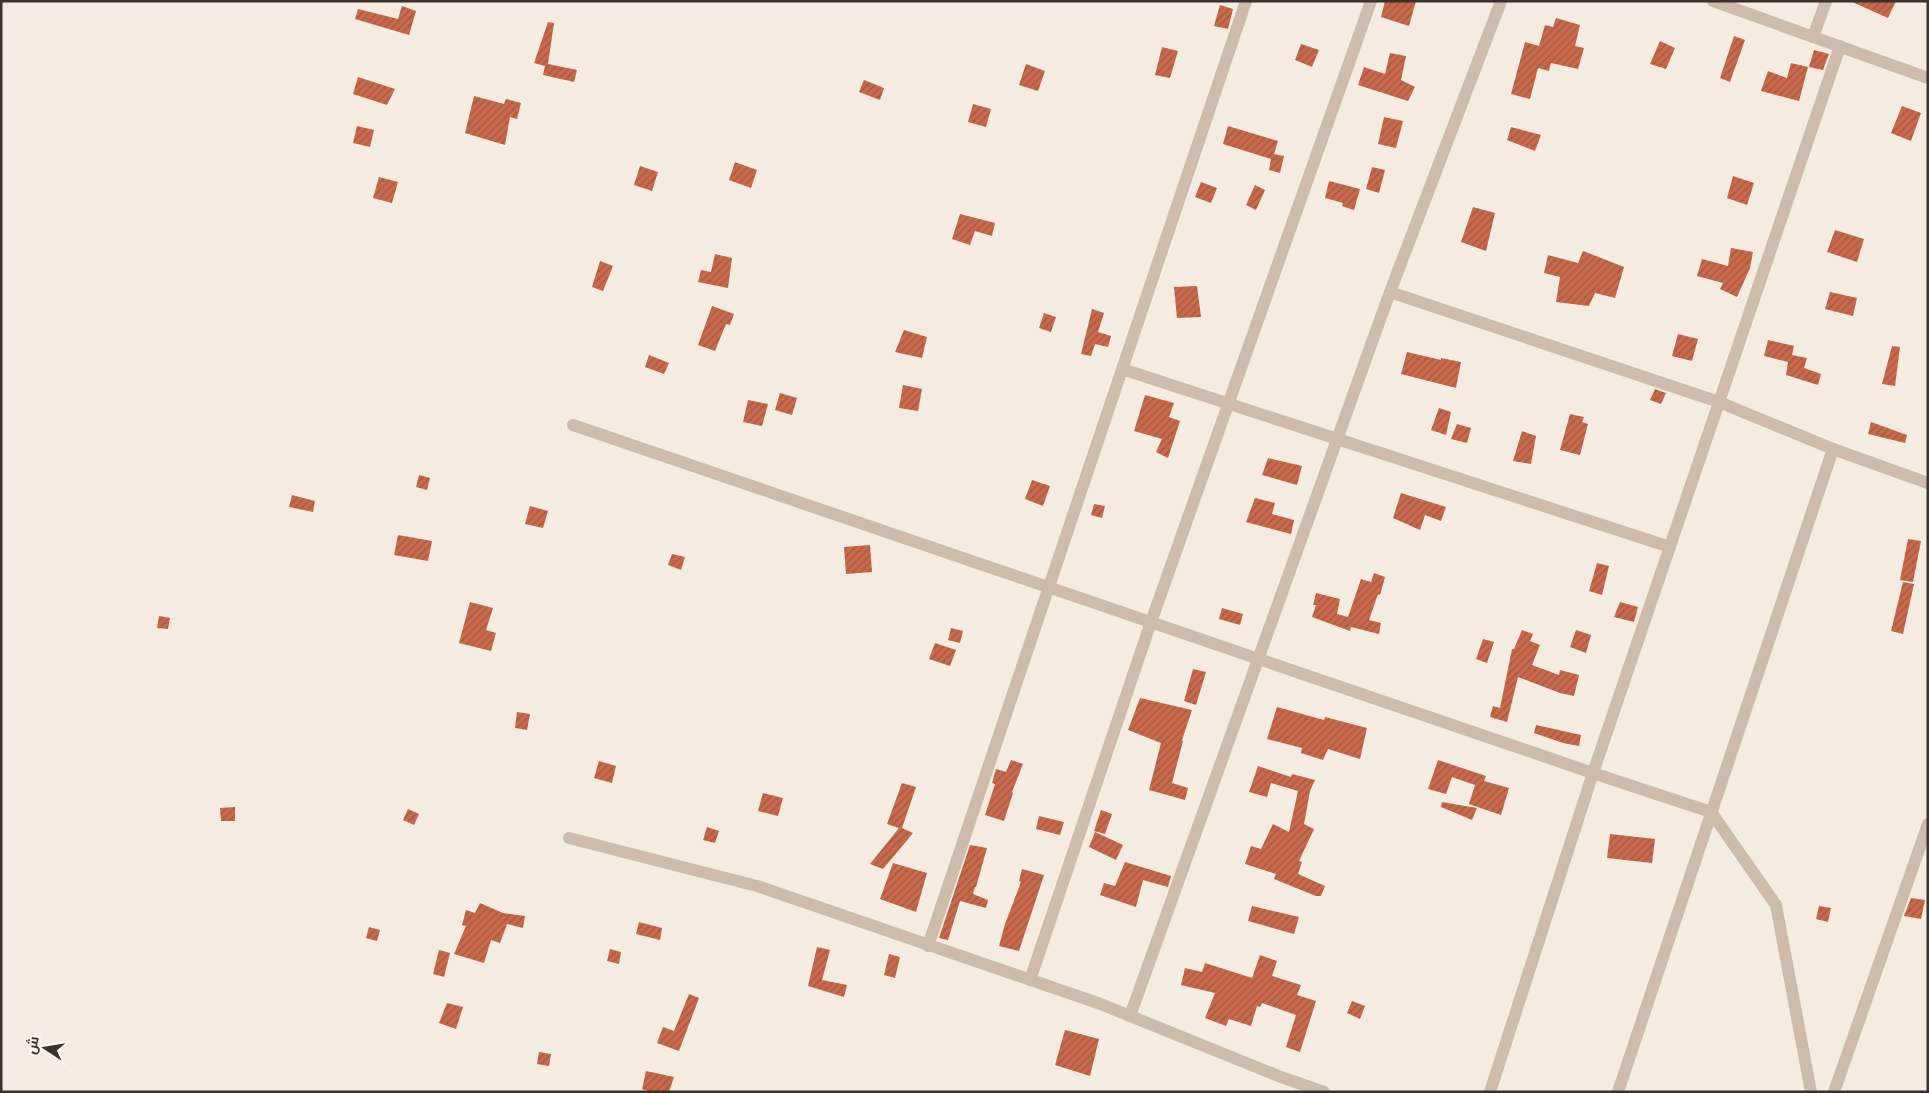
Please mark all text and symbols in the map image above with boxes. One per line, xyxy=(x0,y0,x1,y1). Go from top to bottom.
north arrow xyxy=(20,1023,70,1073)
text: ش xyxy=(20,1034,44,1056)

